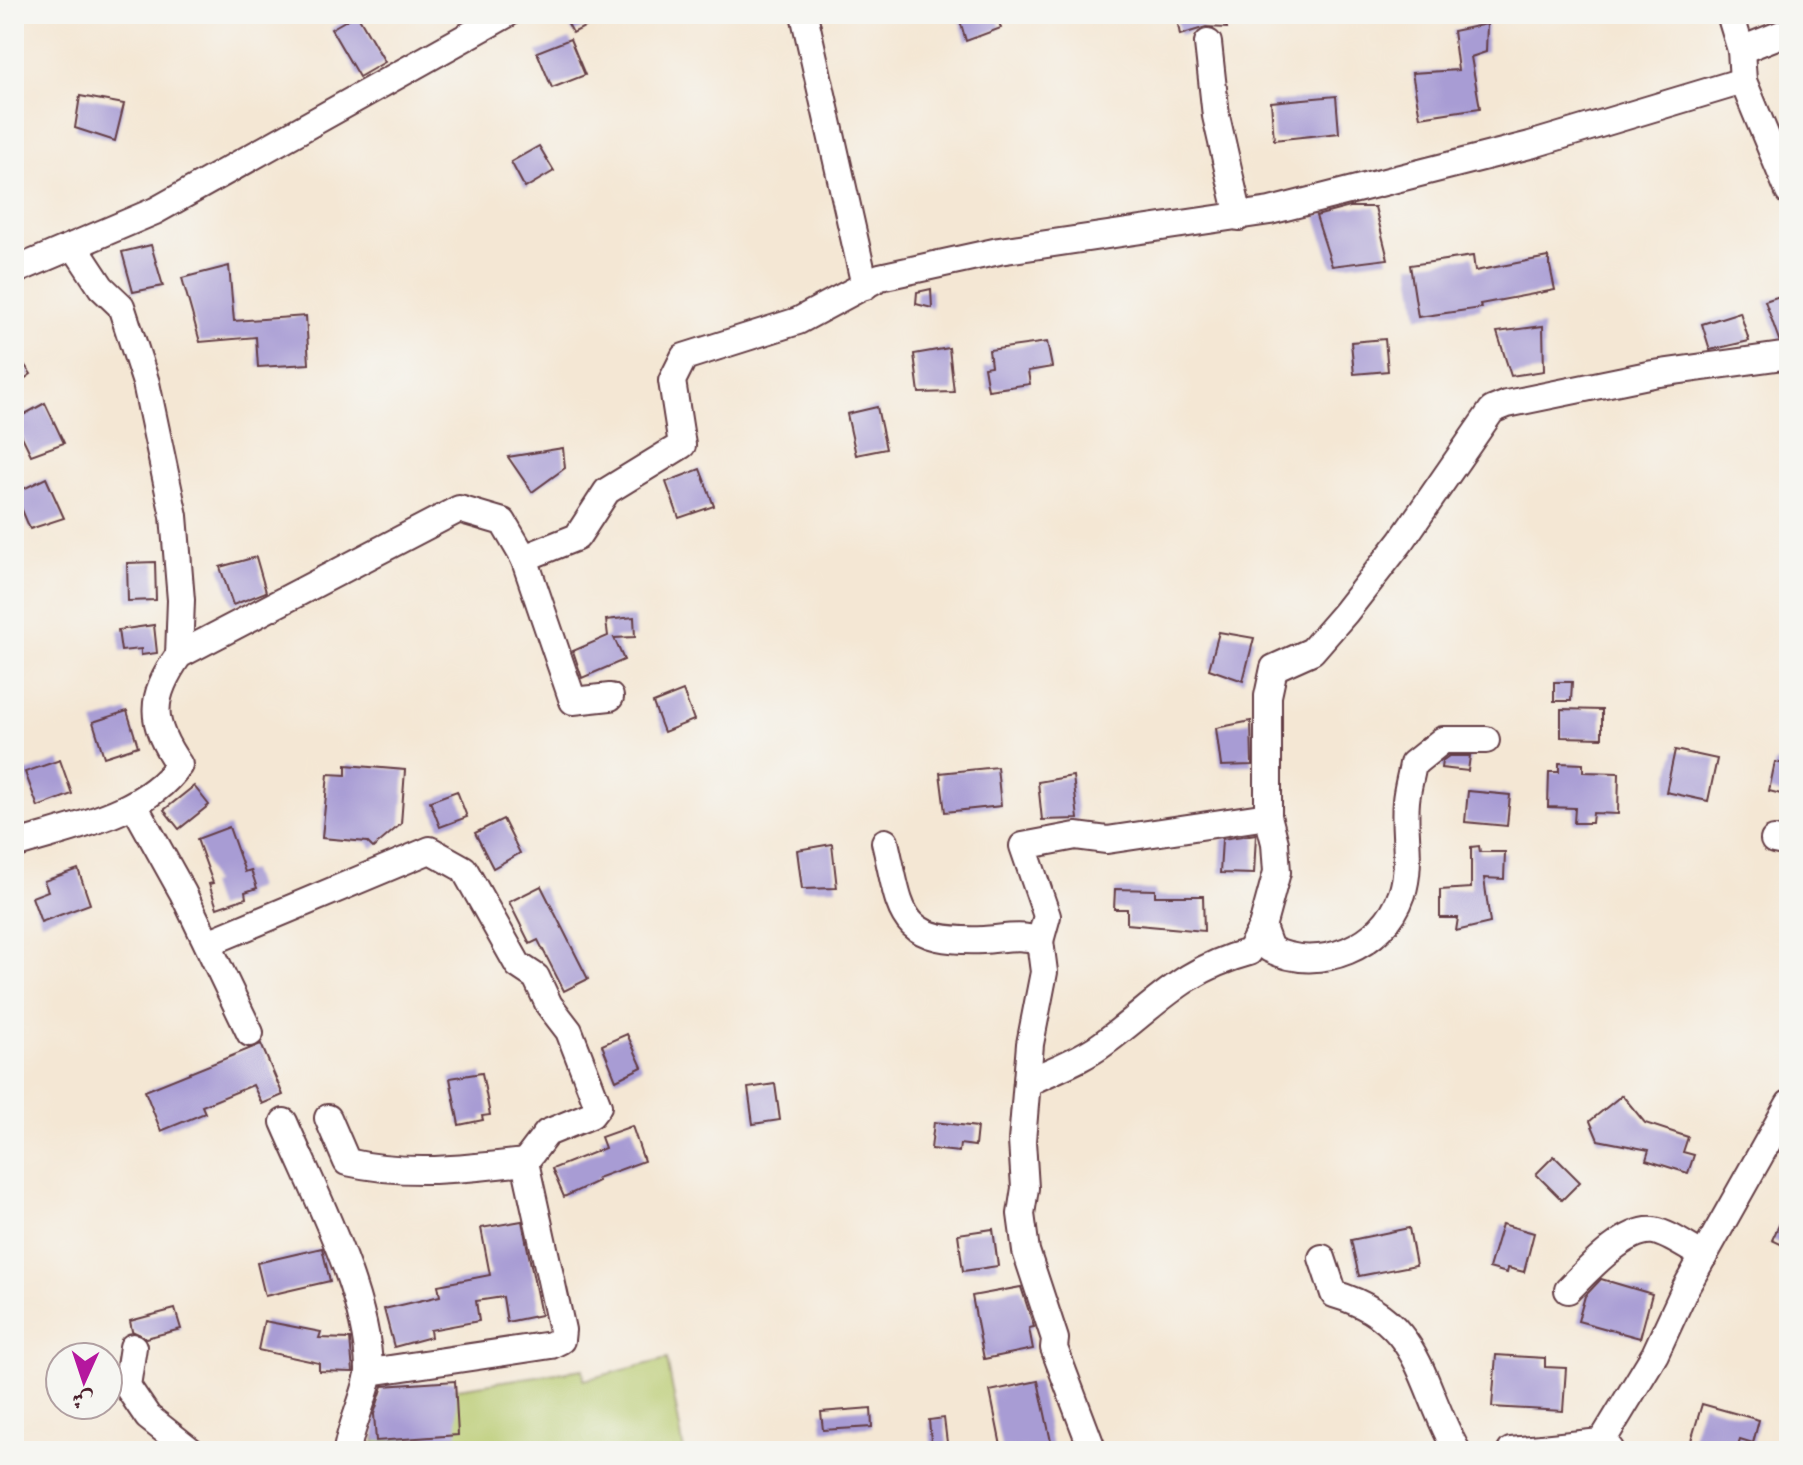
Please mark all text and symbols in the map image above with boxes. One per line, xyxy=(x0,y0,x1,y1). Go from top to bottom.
north arrow xyxy=(44,1341,124,1421)
text: ش xyxy=(71,1384,95,1418)

